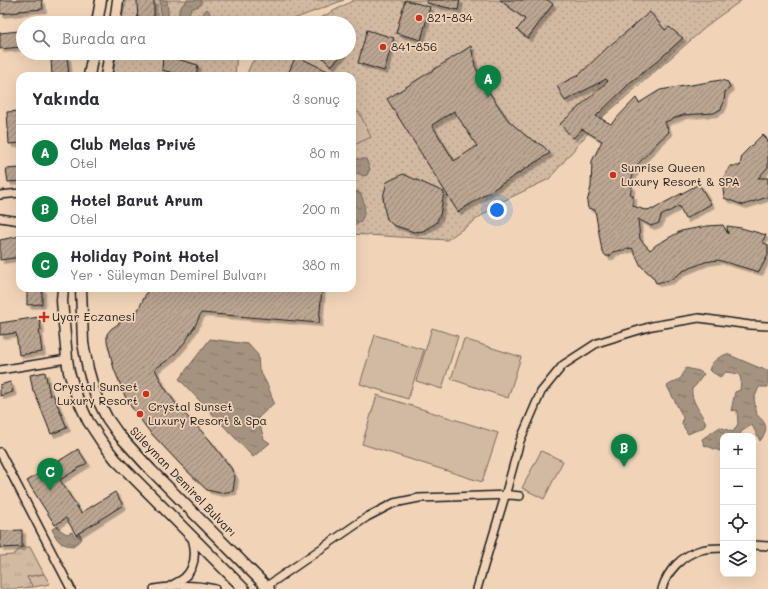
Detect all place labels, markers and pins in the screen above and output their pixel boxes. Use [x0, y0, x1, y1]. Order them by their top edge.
place label: 821-834 [427, 9, 473, 25]
marker: 821-834 [414, 13, 424, 23]
place label: 841-856 [391, 38, 437, 54]
marker: 841-856 [378, 42, 388, 52]
pin: A [475, 65, 501, 98]
place label: Sunrise Queen Luxury Resort & SPA [621, 159, 740, 189]
marker: Sunrise Queen Luxury Resort & SPA [608, 170, 618, 180]
place label: Uyar Eczanesi [52, 308, 135, 324]
marker: Uyar Eczanesi [39, 312, 49, 322]
place label: Crystal Sunset Luxury Resort [53, 378, 138, 408]
marker: Crystal Sunset Luxury Resort [141, 389, 151, 399]
place label: Crystal Sunset Luxury Resort & Spa [148, 398, 267, 428]
marker: Crystal Sunset Luxury Resort & Spa [135, 409, 145, 419]
pin: B [611, 434, 637, 467]
pin: C [37, 458, 63, 491]

